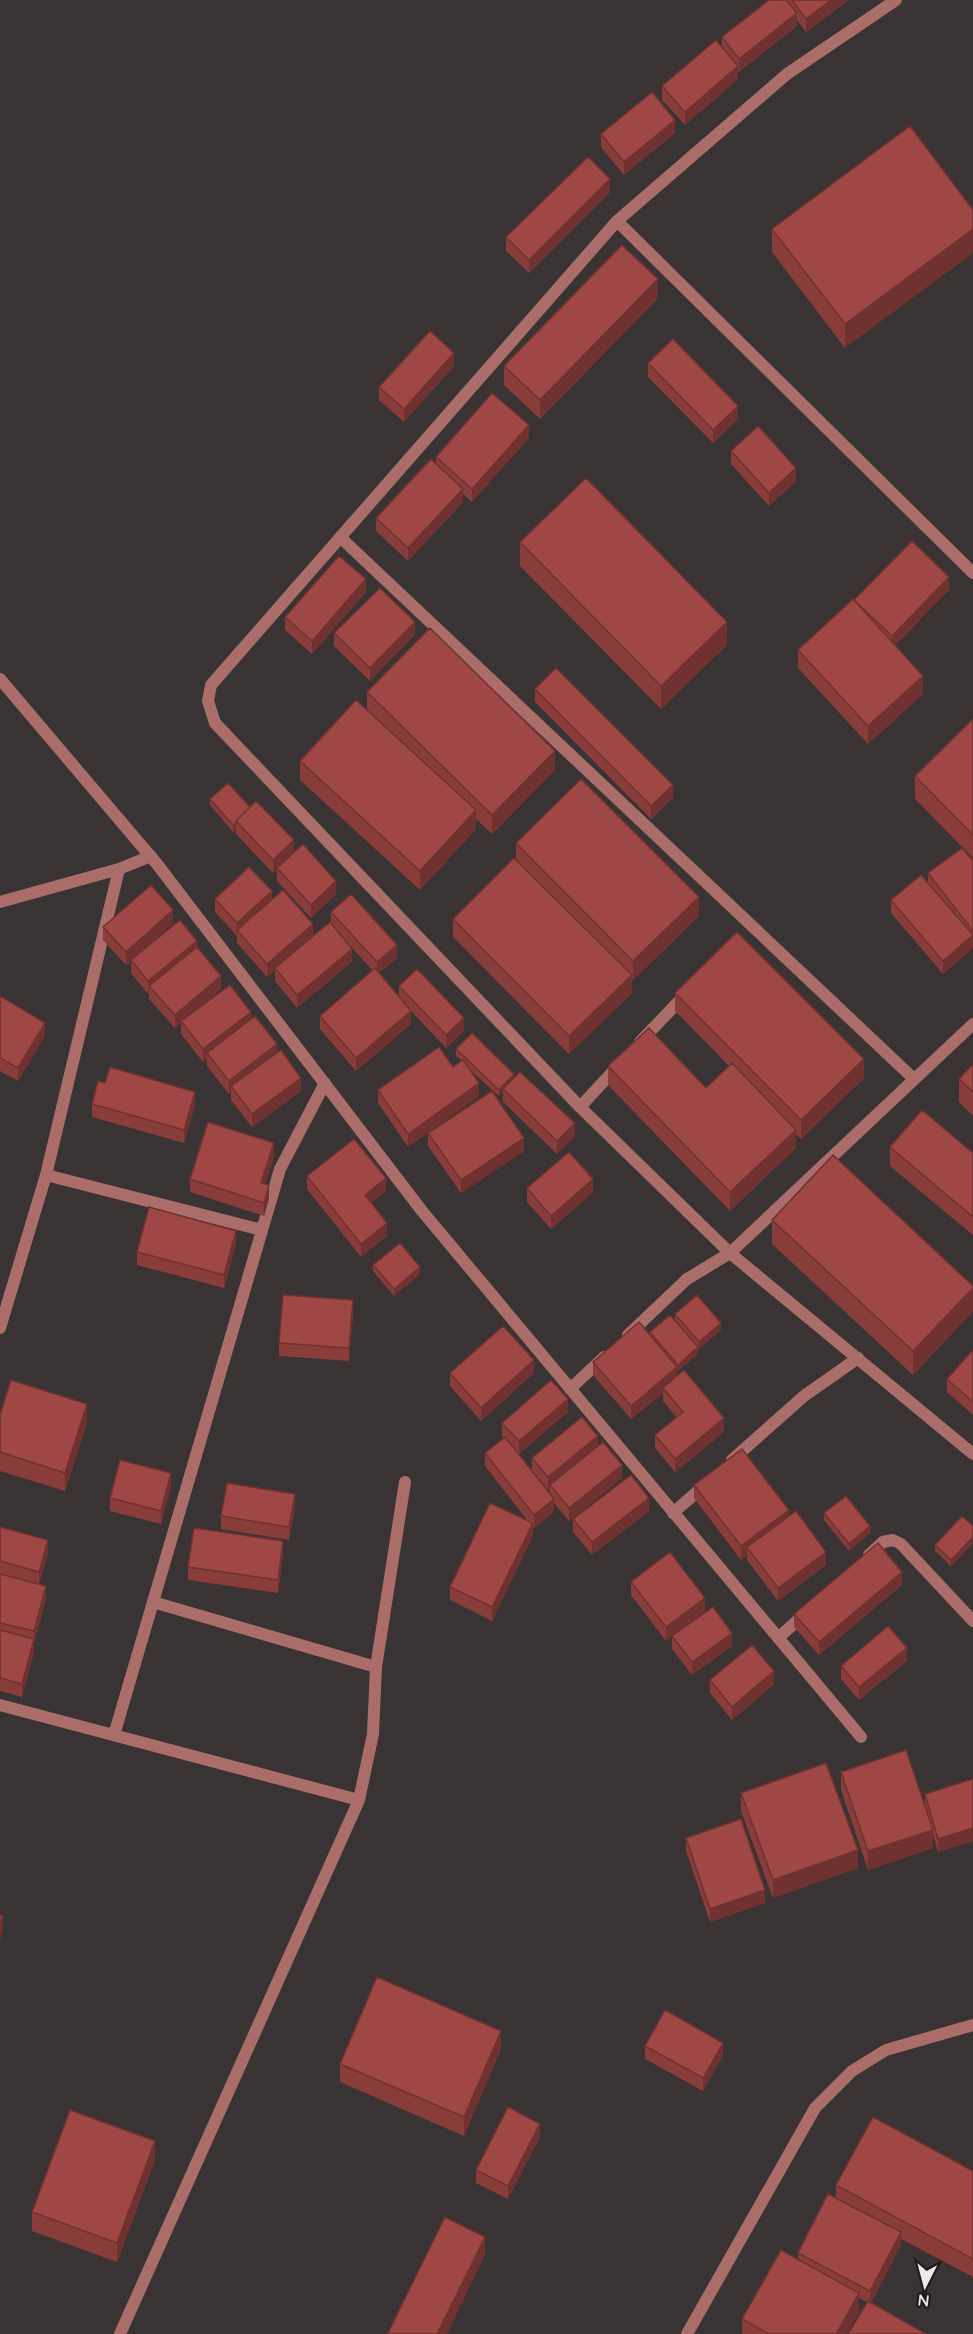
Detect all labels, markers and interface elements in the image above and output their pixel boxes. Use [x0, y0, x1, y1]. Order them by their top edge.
north arrow [895, 2256, 955, 2316]
text: N [917, 2290, 930, 2311]

